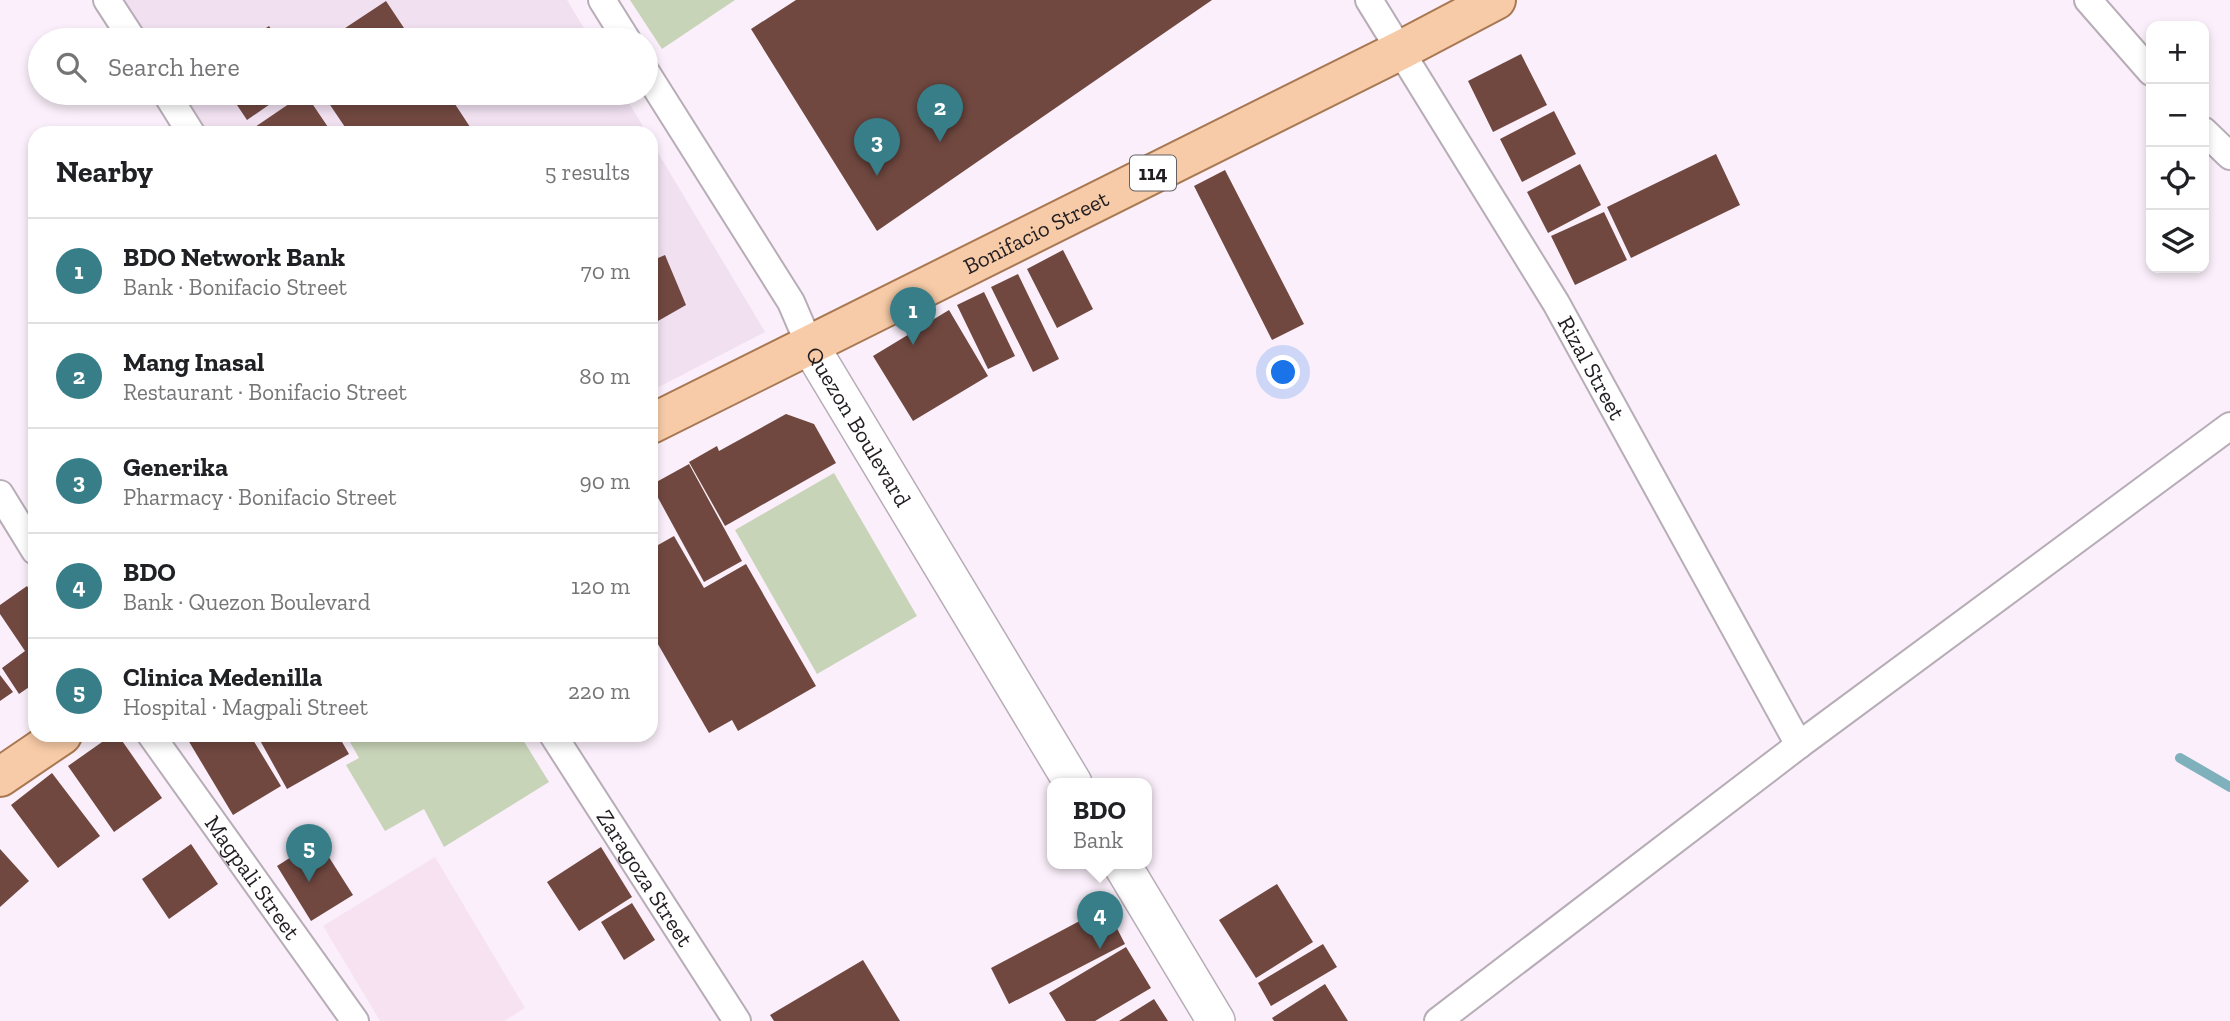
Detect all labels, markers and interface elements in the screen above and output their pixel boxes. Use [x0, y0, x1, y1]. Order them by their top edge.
map controls [2146, 21, 2209, 273]
button: + [2146, 21, 2209, 84]
search box [28, 28, 658, 105]
icon: search [52, 48, 90, 86]
text: Search here [108, 51, 240, 83]
pin: 2 [917, 84, 963, 142]
button: − [2146, 84, 2209, 147]
pin: 3 [854, 118, 900, 176]
button: locate [2146, 147, 2209, 210]
text: Nearby [56, 154, 153, 190]
road number: 114 [1130, 156, 1176, 190]
text: 5 results [545, 158, 630, 186]
street label: Bonifacio Street [959, 184, 1113, 280]
button: layers [2146, 210, 2209, 273]
text: BDO Network Bank [123, 241, 345, 273]
text: 1 [74, 257, 84, 285]
text: 70 m [581, 257, 630, 285]
text: Bank · Bonifacio Street [123, 273, 347, 301]
pin: 1 [890, 287, 936, 345]
street label: Rizal Street [1552, 311, 1632, 425]
street label: Quezon Boulevard [800, 341, 918, 512]
text: Mang Inasal [123, 346, 264, 378]
your location [1266, 355, 1300, 389]
text: 2 [73, 362, 85, 390]
text: 80 m [579, 362, 630, 390]
text: Restaurant · Bonifacio Street [123, 378, 407, 406]
text: Generika [123, 451, 228, 483]
text: 3 [73, 467, 85, 495]
text: 90 m [579, 467, 630, 495]
text: Pharmacy · Bonifacio Street [123, 483, 397, 511]
text: BDO [123, 556, 176, 588]
text: 4 [72, 572, 86, 600]
text: 120 m [571, 572, 630, 600]
text: Bank · Quezon Boulevard [123, 588, 370, 616]
text: Clinica Medenilla [123, 661, 322, 693]
text: 5 [73, 677, 85, 705]
text: 220 m [568, 677, 630, 705]
text: Hospital · Magpali Street [123, 693, 368, 721]
popup [1047, 778, 1152, 869]
text: BDO [1073, 794, 1126, 826]
street label: Zaragoza Street [591, 804, 700, 952]
street label: Magpali Street [199, 810, 307, 945]
pin: 5 [286, 824, 332, 882]
text: Bank [1073, 826, 1123, 854]
pin: 4 [1077, 891, 1123, 949]

